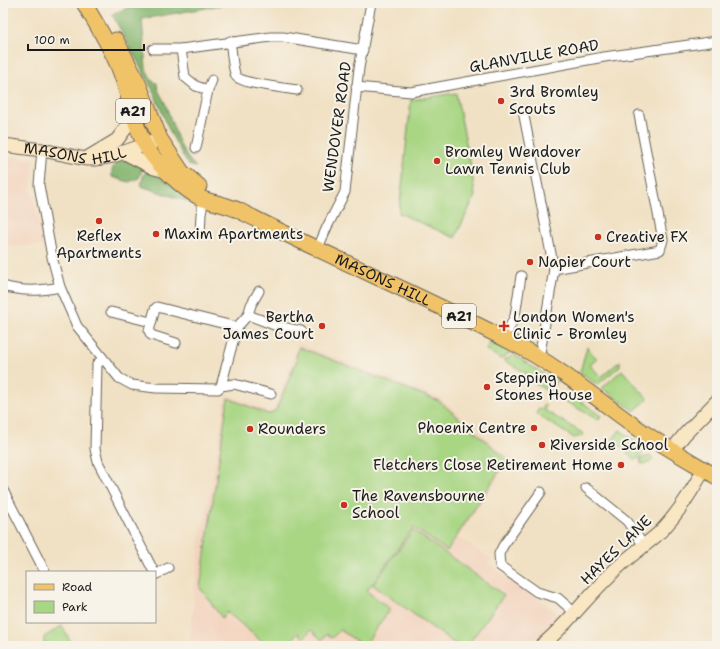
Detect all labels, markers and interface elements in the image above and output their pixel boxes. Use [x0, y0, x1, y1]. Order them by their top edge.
scale bar [28, 26, 144, 52]
text: 100 m [34, 32, 70, 48]
street label: GLANVILLE ROAD [468, 35, 601, 77]
street label: WENDOVER ROAD [318, 60, 356, 194]
place label: 3rd Bromley Scouts [509, 82, 599, 119]
marker: 3rd Bromley Scouts [496, 96, 506, 106]
road number: A21 [116, 99, 150, 123]
street label: MASONS HILL [23, 138, 129, 169]
place label: Bromley Wendover Lawn Tennis Club [445, 142, 581, 179]
marker: Bromley Wendover Lawn Tennis Club [432, 156, 442, 166]
marker: Reflex Apartments [94, 216, 104, 226]
place label: Maxim Apartments [164, 224, 303, 244]
place label: Reflex Apartments [56, 226, 142, 263]
place label: Creative FX [606, 227, 688, 247]
marker: Maxim Apartments [151, 229, 161, 239]
marker: Creative FX [593, 232, 603, 242]
street label: MASONS HILL [332, 249, 434, 311]
place label: Napier Court [538, 252, 631, 272]
marker: Napier Court [525, 257, 535, 267]
road number: A21 [442, 304, 476, 328]
place label: Bertha James Court [222, 307, 315, 344]
place label: London Women's Clinic - Bromley [513, 307, 635, 344]
marker: London Women's Clinic - Bromley [498, 320, 510, 332]
marker: Bertha James Court [317, 321, 327, 331]
place label: Stepping Stones House [495, 368, 592, 405]
marker: Stepping Stones House [482, 382, 492, 392]
place label: Phoenix Centre [417, 418, 526, 438]
place label: Rounders [258, 419, 326, 439]
marker: Phoenix Centre [529, 423, 539, 433]
marker: Rounders [245, 424, 255, 434]
place label: Riverside School [550, 435, 669, 455]
marker: Riverside School [537, 440, 547, 450]
place label: Fletchers Close Retirement Home [373, 455, 613, 475]
marker: Fletchers Close Retirement Home [616, 460, 626, 470]
place label: The Ravensbourne School [352, 486, 485, 523]
marker: The Ravensbourne School [339, 500, 349, 510]
street label: HAYES LANE [576, 511, 656, 589]
legend [26, 571, 156, 623]
text: Road [62, 579, 93, 595]
text: Park [62, 599, 88, 615]

